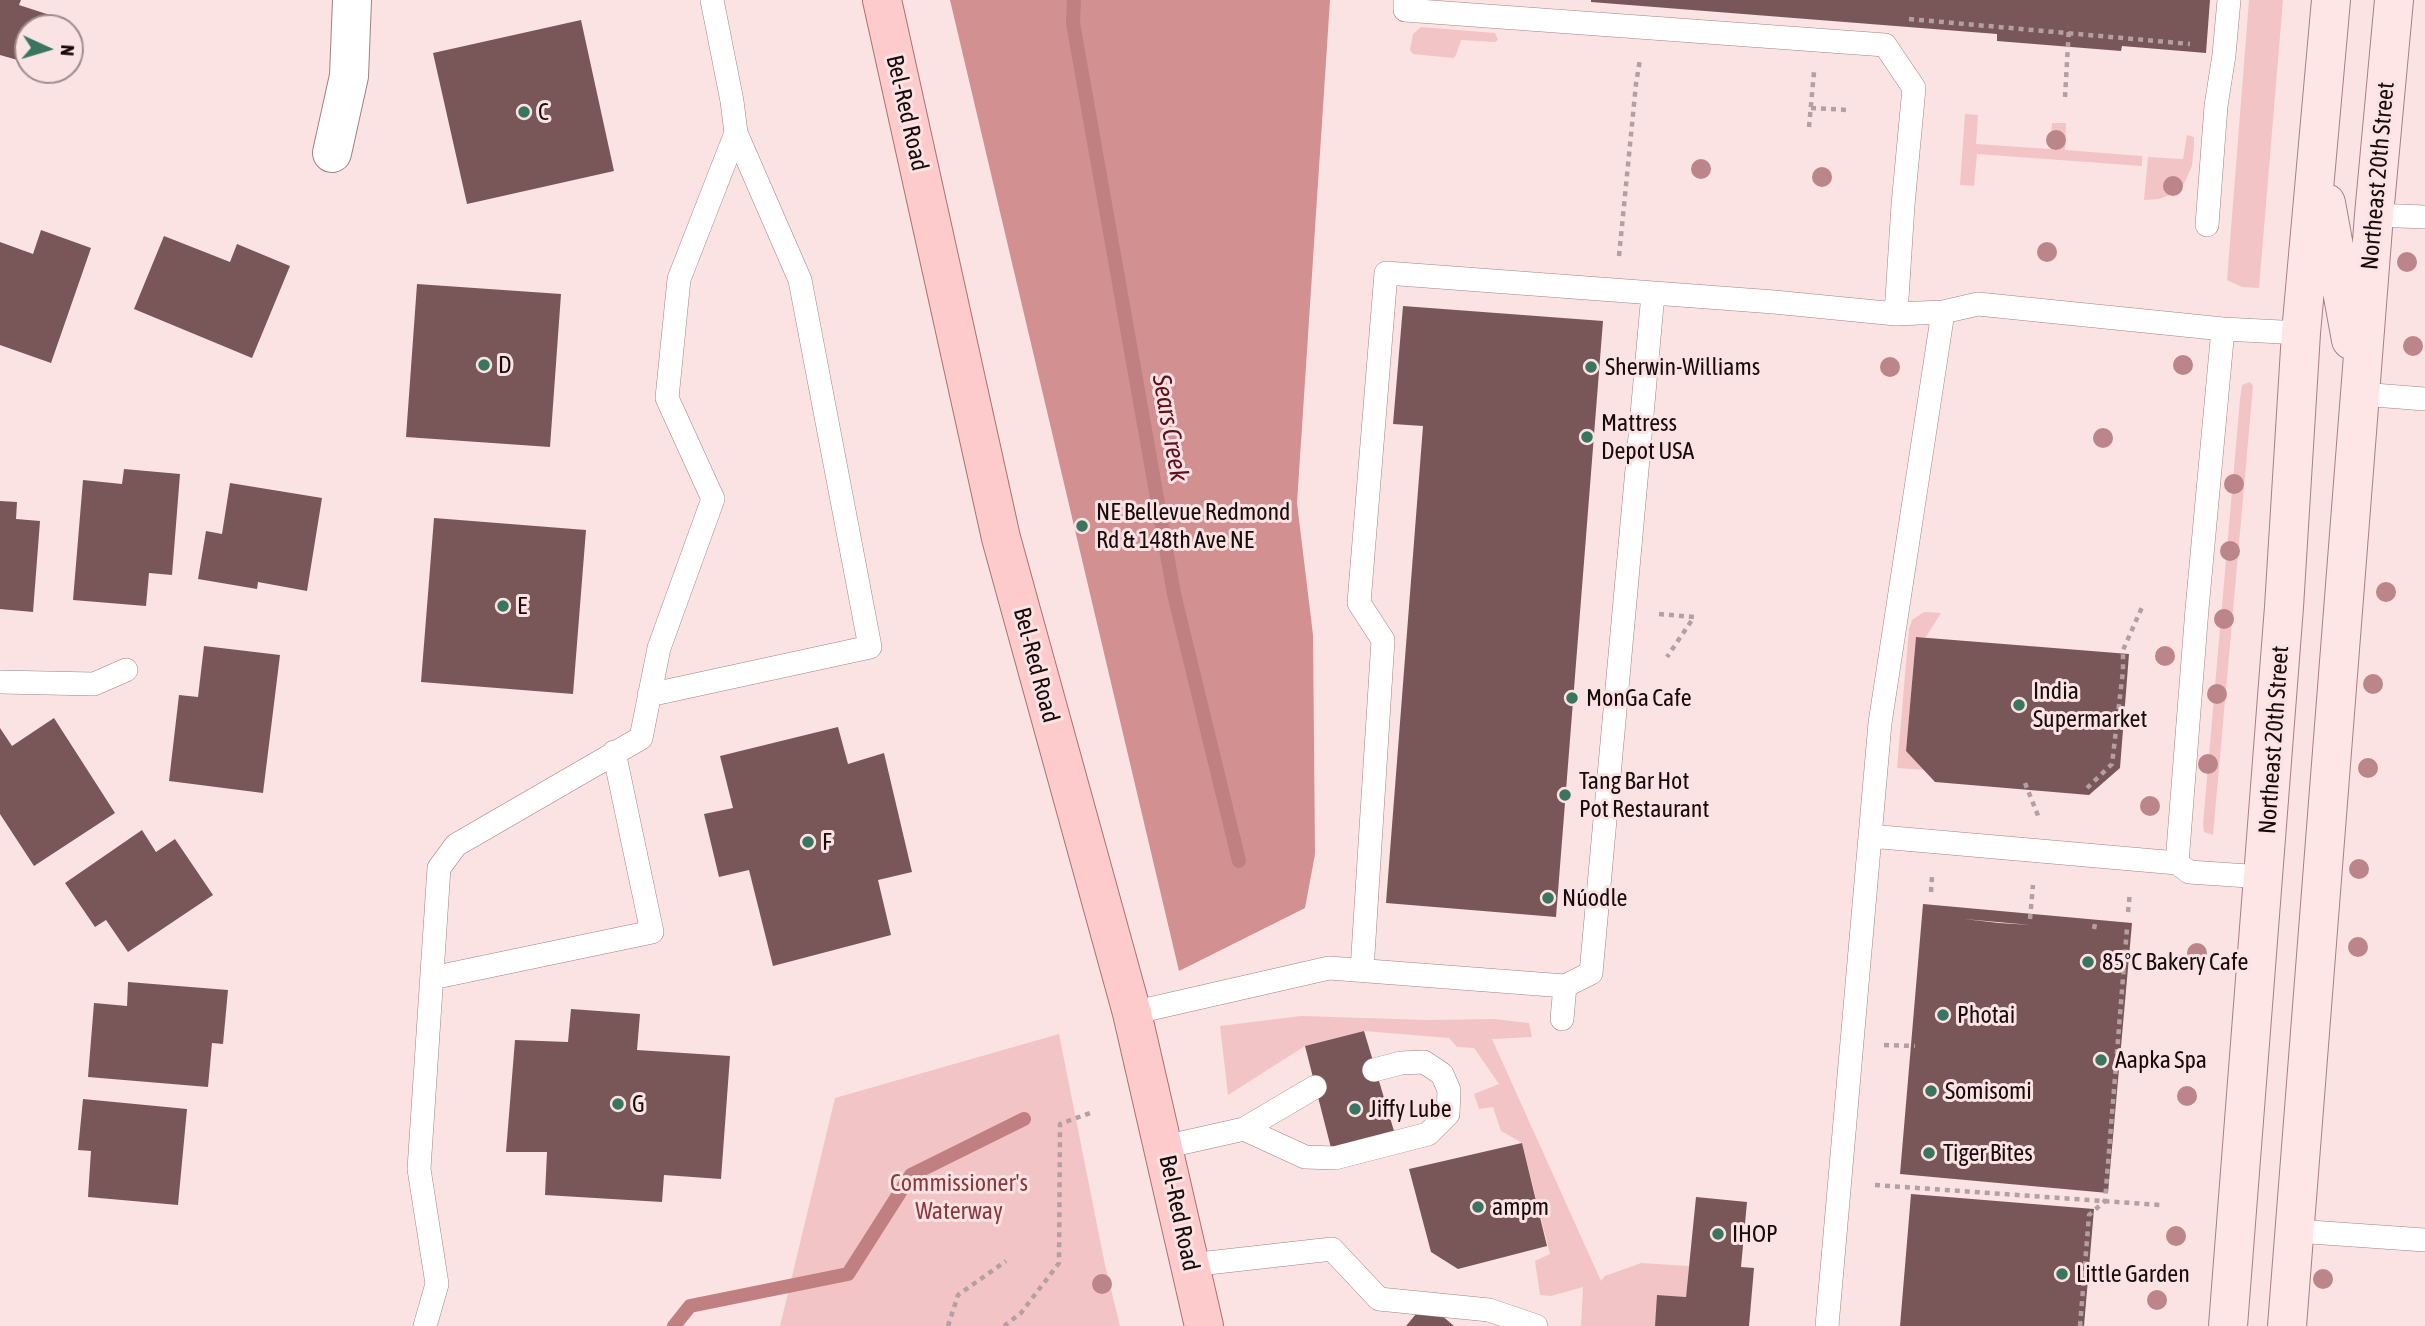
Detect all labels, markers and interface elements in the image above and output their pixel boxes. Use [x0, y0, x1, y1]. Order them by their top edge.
north arrow [14, 14, 84, 84]
text: N [57, 44, 79, 57]
street label: Bel-Red Road [880, 52, 934, 174]
street label: Northeast 20th Street [2355, 81, 2401, 271]
place label: C [538, 98, 549, 126]
marker: C [516, 104, 532, 120]
place label: D [498, 351, 511, 379]
place label: Sherwin-Williams [1605, 353, 1760, 381]
marker: D [476, 357, 492, 373]
marker: Sherwin-Williams [1583, 359, 1599, 375]
water label: Sears Creek [1145, 372, 1195, 484]
place label: Mattress Depot USA [1601, 409, 1694, 465]
marker: Mattress Depot USA [1579, 429, 1595, 445]
place label: NE Bellevue Redmond Rd & 148th Ave NE [1096, 498, 1290, 554]
marker: NE Bellevue Redmond Rd & 148th Ave NE [1074, 518, 1090, 534]
place label: E [517, 592, 527, 620]
marker: E [495, 598, 511, 614]
street label: Bel-Red Road [1007, 604, 1065, 726]
street label: Northeast 20th Street [2253, 645, 2295, 835]
place label: India Supermarket [2033, 677, 2147, 733]
place label: MonGa Cafe [1586, 684, 1692, 712]
marker: MonGa Cafe [1564, 690, 1580, 706]
marker: India Supermarket [2011, 697, 2027, 713]
place label: Tang Bar Hot Pot Restaurant [1579, 767, 1709, 823]
marker: Tang Bar Hot Pot Restaurant [1557, 787, 1573, 803]
place label: F [822, 828, 832, 856]
marker: F [800, 834, 816, 850]
place label: Núodle [1562, 884, 1627, 912]
marker: Núodle [1540, 890, 1556, 906]
place label: 85°C Bakery Cafe [2102, 948, 2249, 976]
marker: 85°C Bakery Cafe [2080, 954, 2096, 970]
place label: Photai [1957, 1001, 2015, 1029]
marker: Photai [1935, 1007, 1951, 1023]
place label: Aapka Spa [2115, 1046, 2207, 1074]
marker: Aapka Spa [2093, 1052, 2109, 1068]
place label: Somisomi [1945, 1077, 2032, 1105]
marker: Somisomi [1923, 1083, 1939, 1099]
place label: G [632, 1090, 645, 1118]
place label: Jiffy Lube [1369, 1095, 1452, 1123]
marker: G [610, 1096, 626, 1112]
marker: Jiffy Lube [1347, 1101, 1363, 1117]
place label: Tiger Bites [1943, 1139, 2033, 1167]
marker: Tiger Bites [1921, 1145, 1937, 1161]
street label: Bel-Red Road [1153, 1152, 1205, 1274]
park label: Commissioner's Waterway [890, 1169, 1028, 1225]
place label: ampm [1492, 1193, 1549, 1221]
marker: ampm [1470, 1199, 1486, 1215]
place label: IHOP [1732, 1220, 1778, 1248]
marker: IHOP [1710, 1226, 1726, 1242]
place label: Little Garden [2076, 1260, 2190, 1288]
marker: Little Garden [2054, 1266, 2070, 1282]

